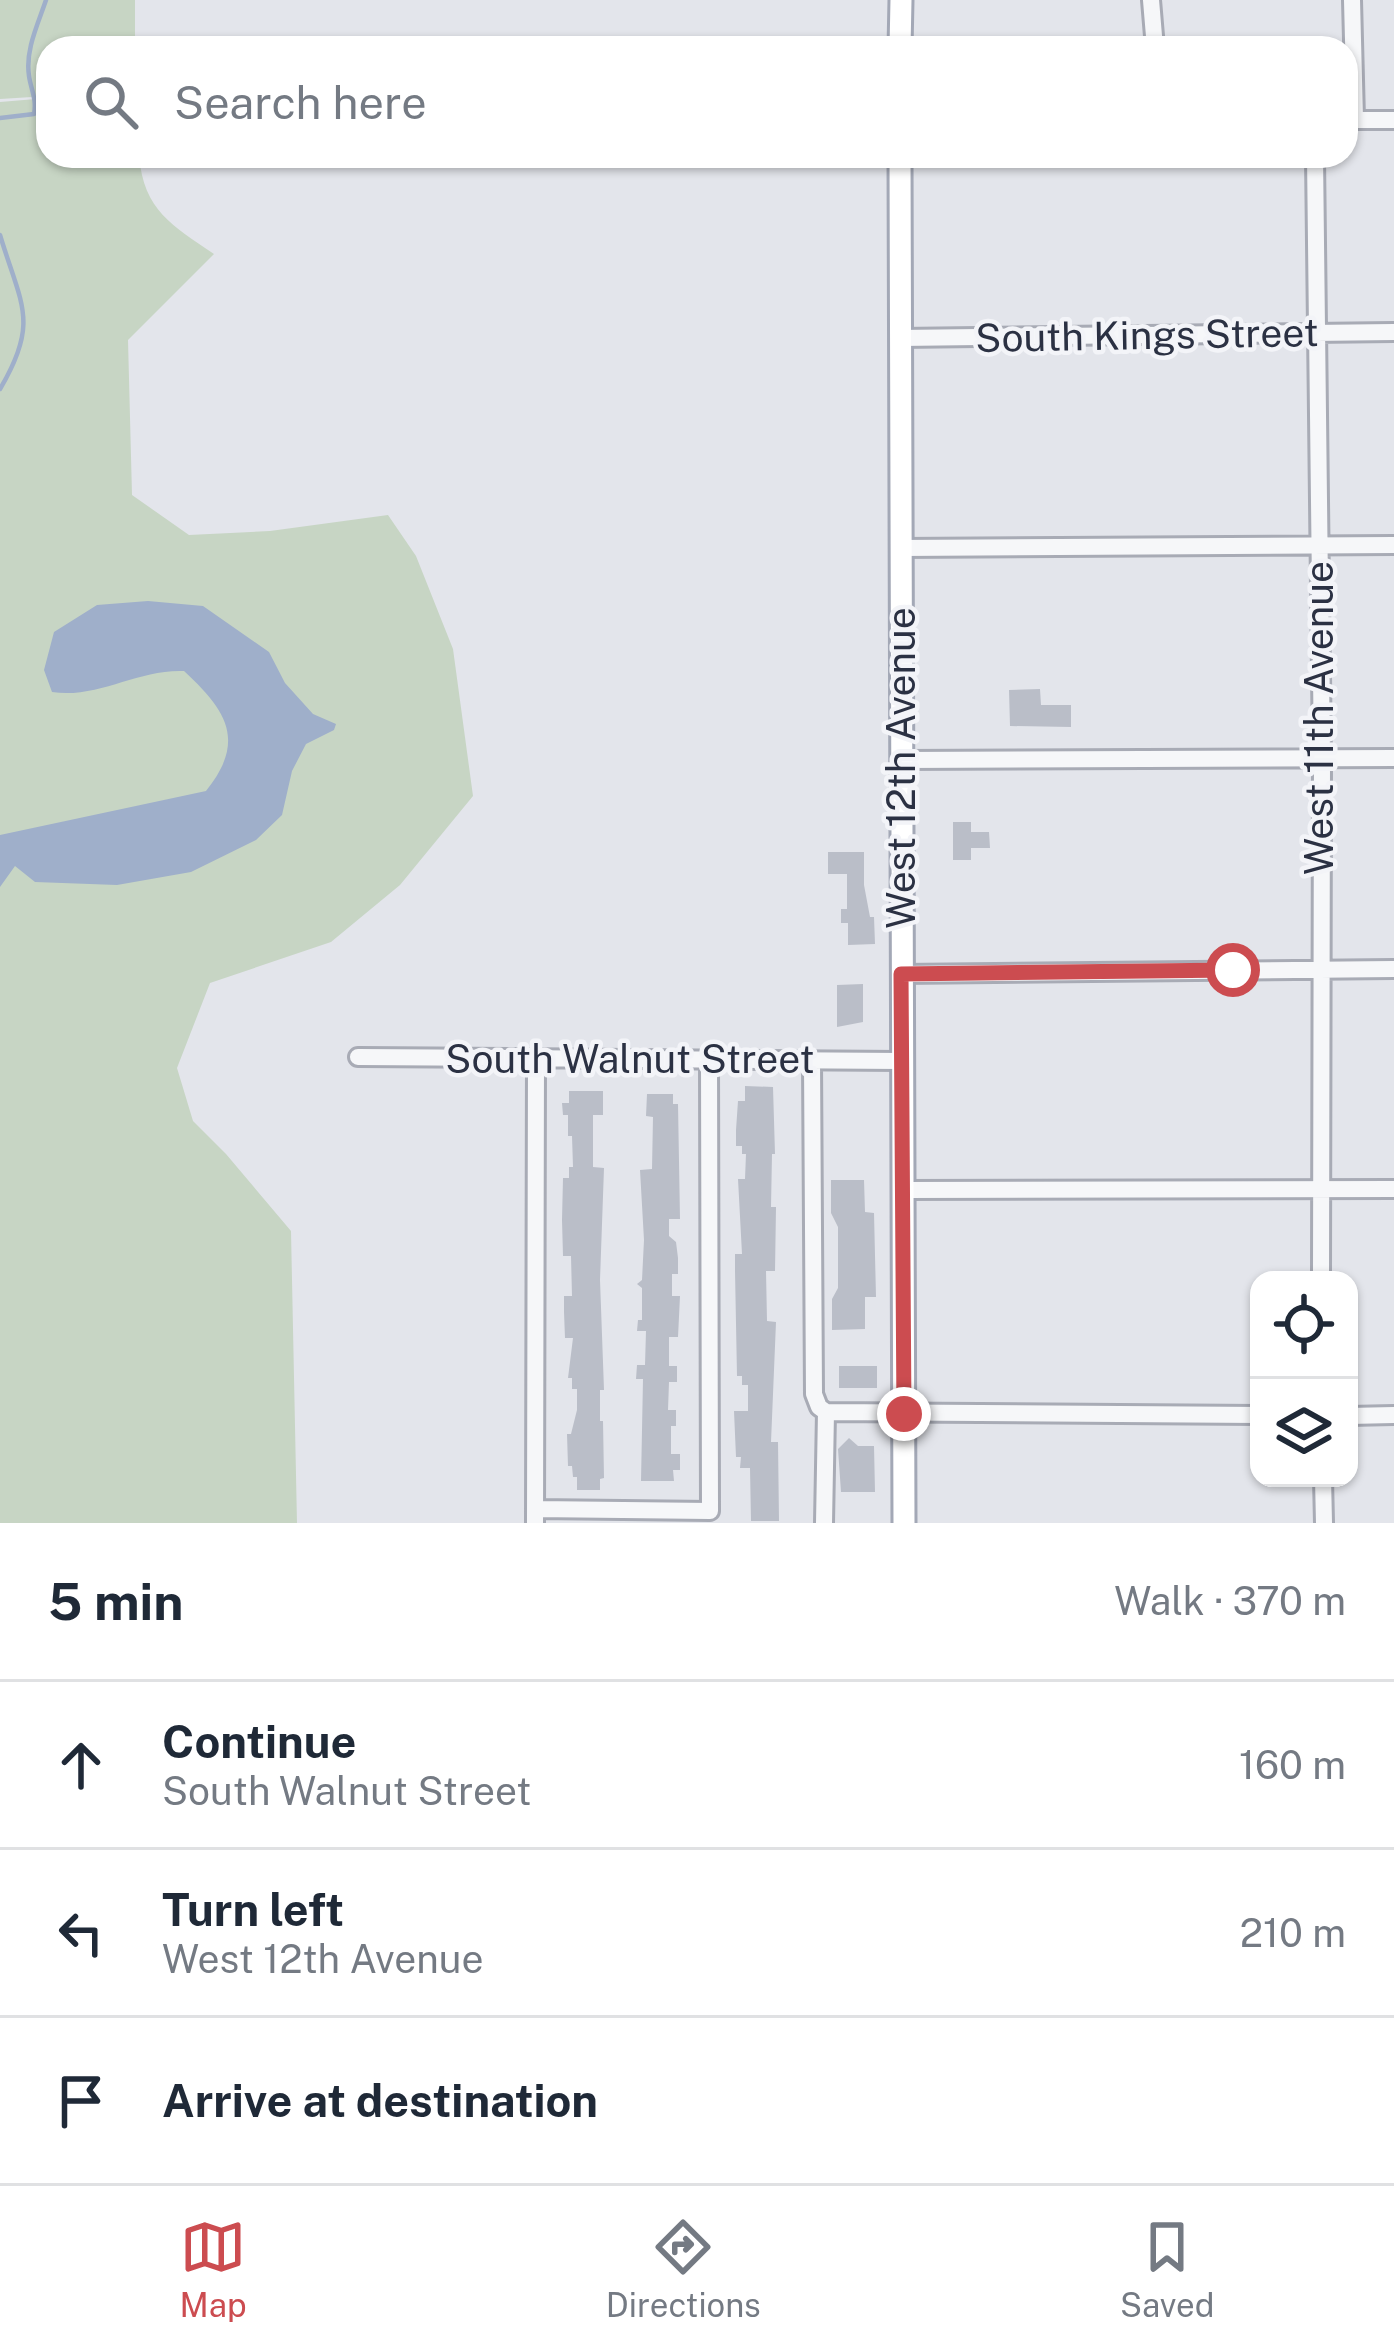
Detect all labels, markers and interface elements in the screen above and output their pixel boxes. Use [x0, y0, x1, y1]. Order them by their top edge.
search box [36, 36, 1358, 168]
icon: search [78, 69, 144, 135]
text: Search here [174, 76, 427, 129]
street label: South Kings Street [975, 309, 1319, 361]
street label: West 11th Avenue [1296, 561, 1342, 875]
street label: West 12th Avenue [878, 607, 924, 929]
route start [1206, 943, 1260, 997]
street label: South Walnut Street [445, 1036, 815, 1082]
map controls [1250, 1271, 1358, 1487]
button: locate [1250, 1271, 1358, 1379]
button: layers [1250, 1379, 1358, 1487]
route end [877, 1387, 931, 1441]
text: 5 min [48, 1572, 184, 1631]
text: Walk · 370 m [1114, 1578, 1346, 1624]
text: Continue [162, 1715, 356, 1768]
icon: ahead [48, 1732, 114, 1798]
text: 160 m [1239, 1742, 1346, 1788]
text: South Walnut Street [162, 1768, 531, 1814]
text: Turn left [162, 1883, 344, 1936]
icon: left [48, 1900, 114, 1966]
text: 210 m [1240, 1910, 1346, 1956]
text: West 12th Avenue [162, 1936, 484, 1982]
icon: arrive [48, 2068, 114, 2134]
text: Arrive at destination [162, 2074, 598, 2127]
tab: Map [180, 2214, 247, 2324]
tab: Directions [606, 2214, 761, 2324]
tab: Saved [1120, 2214, 1214, 2324]

